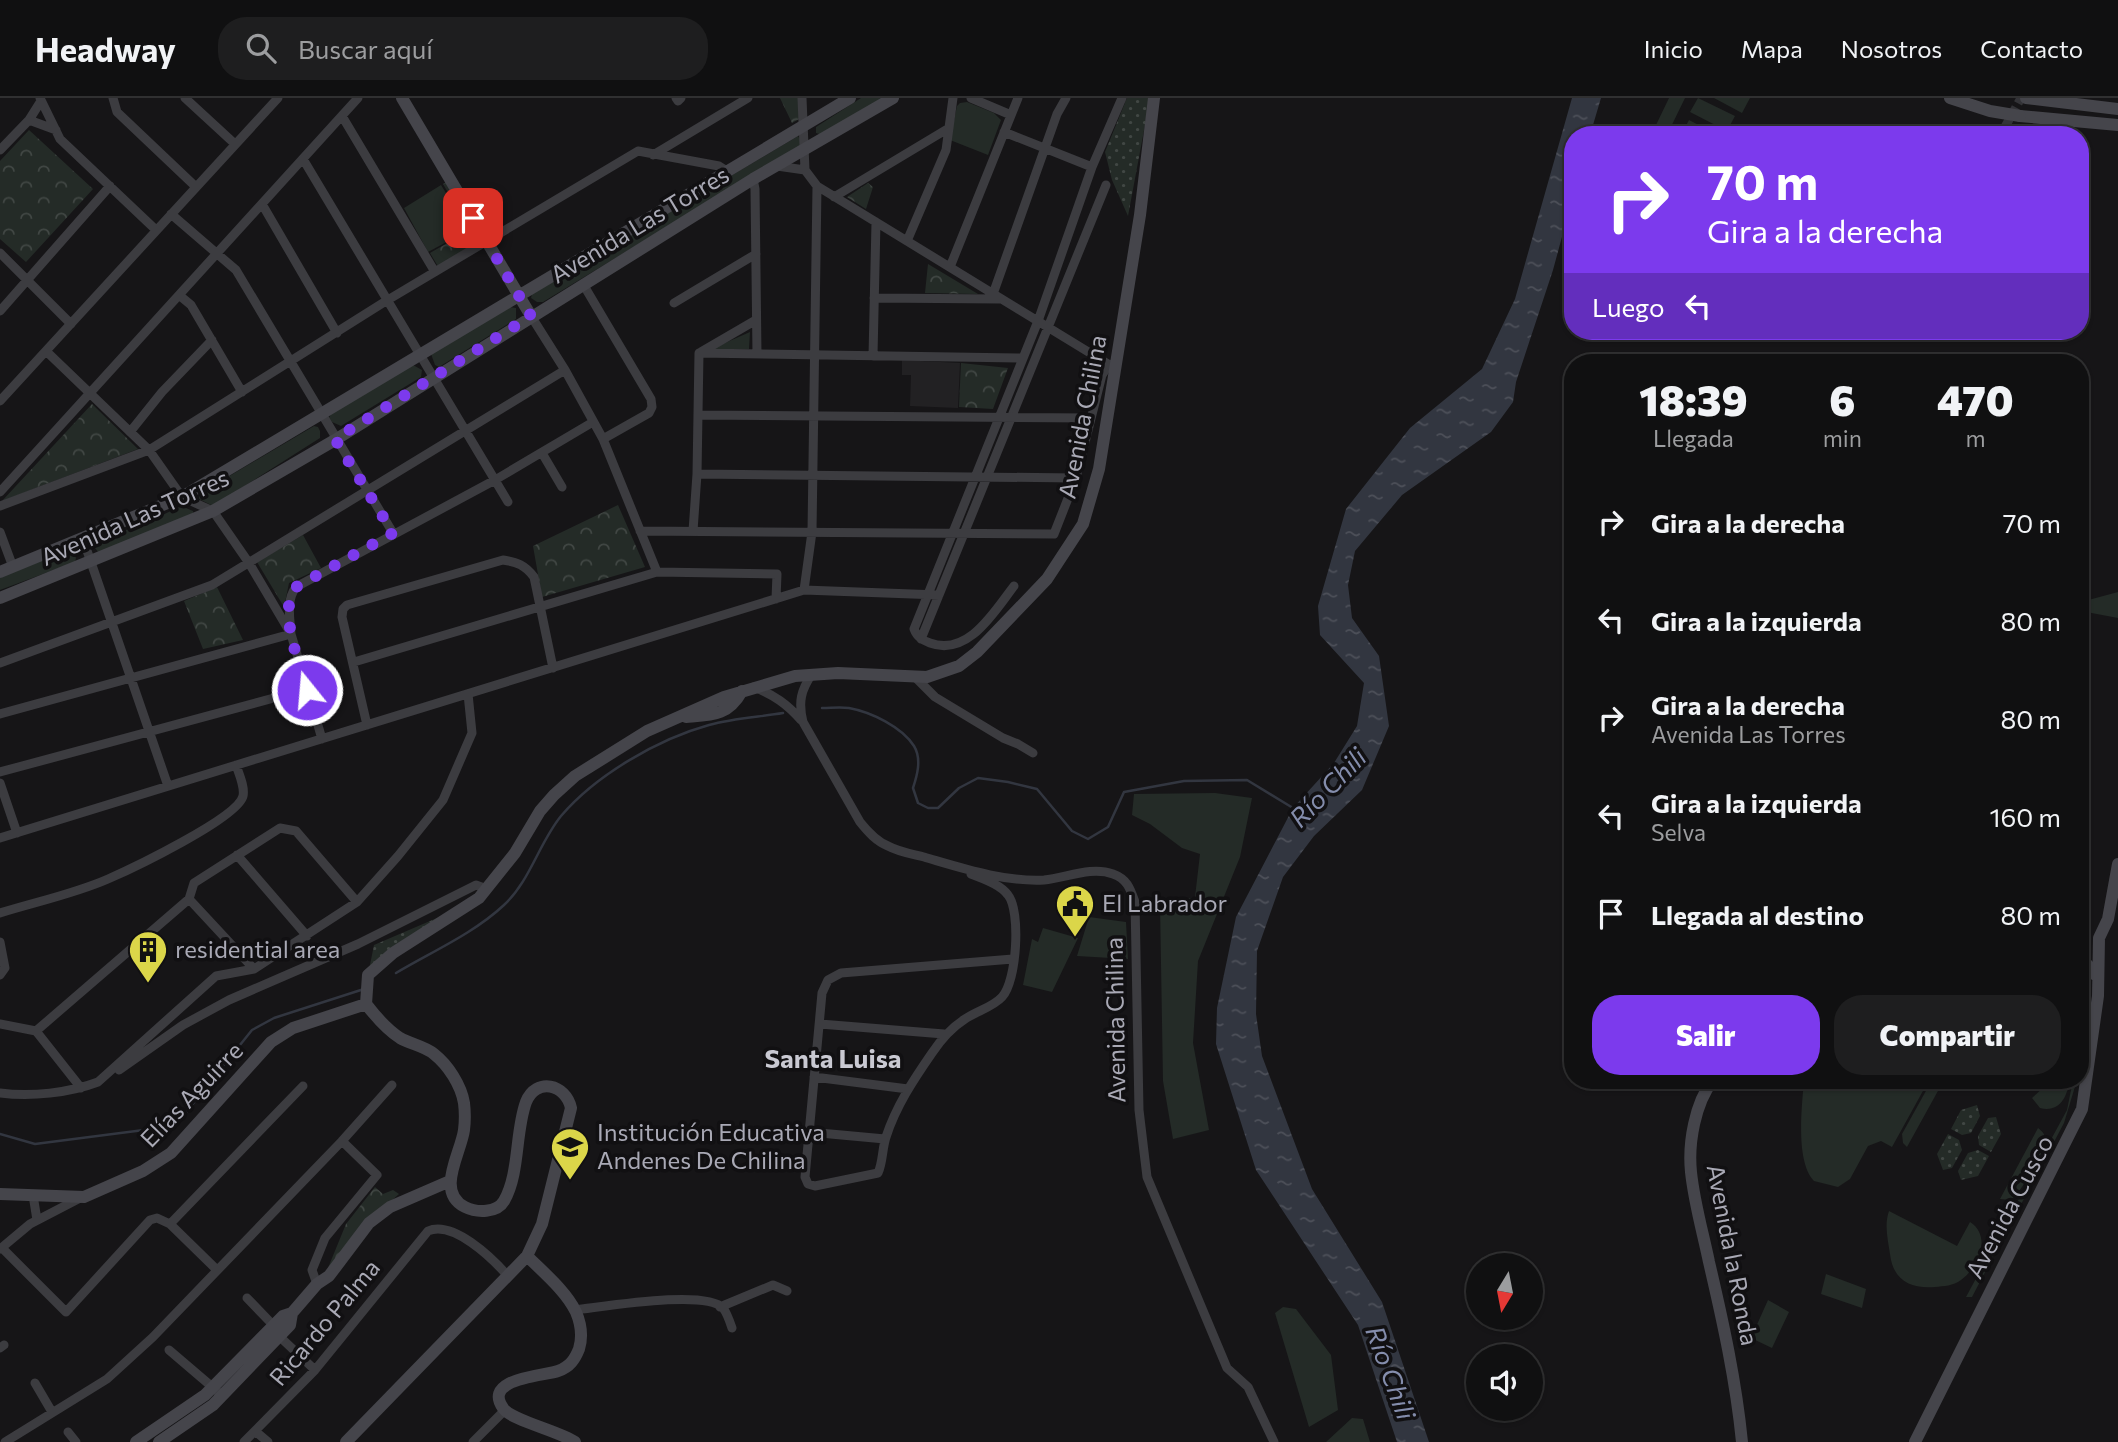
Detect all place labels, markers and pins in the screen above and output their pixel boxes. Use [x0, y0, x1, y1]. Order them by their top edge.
pin [443, 188, 503, 248]
public building icon: El Labrador [1054, 883, 1096, 938]
place label: El Labrador [1102, 888, 1228, 917]
building icon: residential area [127, 929, 169, 984]
place label: residential area [175, 934, 340, 963]
place label: Institución Educativa Andenes De Chilina [597, 1117, 825, 1174]
school or university icon: Institución Educativa Andenes De Chilina [549, 1126, 591, 1181]

